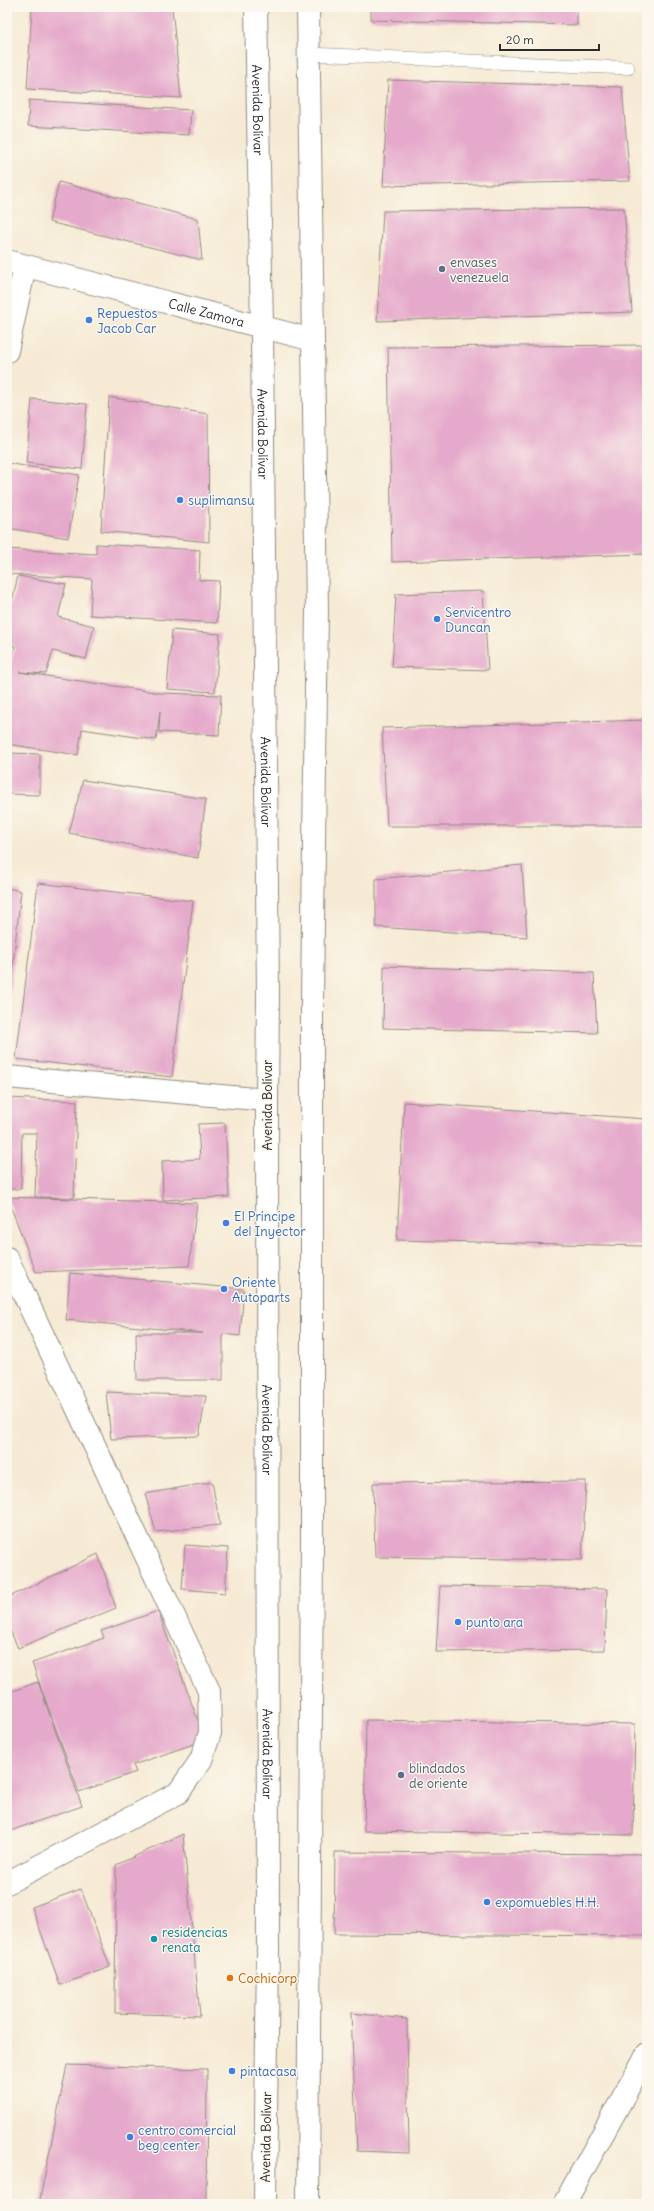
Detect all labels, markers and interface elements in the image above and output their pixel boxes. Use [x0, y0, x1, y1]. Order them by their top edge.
scale bar [500, 26, 599, 52]
text: 20 m [506, 32, 534, 47]
street label: Avenida Bolívar [249, 64, 267, 156]
place label: envases venezuela [450, 254, 509, 286]
marker: envases venezuela [437, 264, 447, 274]
street label: Calle Zamora [167, 295, 246, 330]
place label: Repuestos Jacob Car [97, 305, 158, 337]
marker: Repuestos Jacob Car [84, 315, 94, 325]
street label: Avenida Bolívar [254, 388, 272, 480]
place label: suplimansu [188, 492, 255, 509]
marker: suplimansu [175, 495, 185, 505]
place label: Servicentro Duncan [445, 604, 511, 636]
marker: Servicentro Duncan [432, 614, 442, 624]
street label: Avenida Bolívar [257, 736, 275, 828]
street label: Avenida Bolívar [259, 1059, 276, 1150]
place label: El Príncipe del Inyector [234, 1208, 306, 1240]
marker: El Príncipe del Inyector [221, 1218, 231, 1228]
place label: Oriente Autoparts [232, 1274, 290, 1306]
marker: Oriente Autoparts [219, 1284, 229, 1294]
street label: Avenida Bolívar [259, 1384, 276, 1476]
place label: punto ara [466, 1614, 523, 1631]
marker: punto ara [453, 1617, 463, 1627]
street label: Avenida Bolívar [259, 1708, 276, 1800]
place label: blindados de oriente [409, 1760, 468, 1792]
marker: blindados de oriente [396, 1770, 406, 1780]
place label: expomuebles H.H. [495, 1894, 599, 1911]
marker: expomuebles H.H. [482, 1897, 492, 1907]
place label: residencias renata [162, 1924, 228, 1956]
marker: residencias renata [149, 1934, 159, 1944]
place label: Cochicorp [238, 1970, 297, 1987]
marker: Cochicorp [225, 1973, 235, 1983]
place label: pintacasa [240, 2063, 297, 2080]
marker: pintacasa [227, 2066, 237, 2076]
street label: Avenida Bolívar [257, 2091, 275, 2183]
place label: centro comercial beg center [138, 2122, 236, 2154]
marker: centro comercial beg center [125, 2132, 135, 2142]

